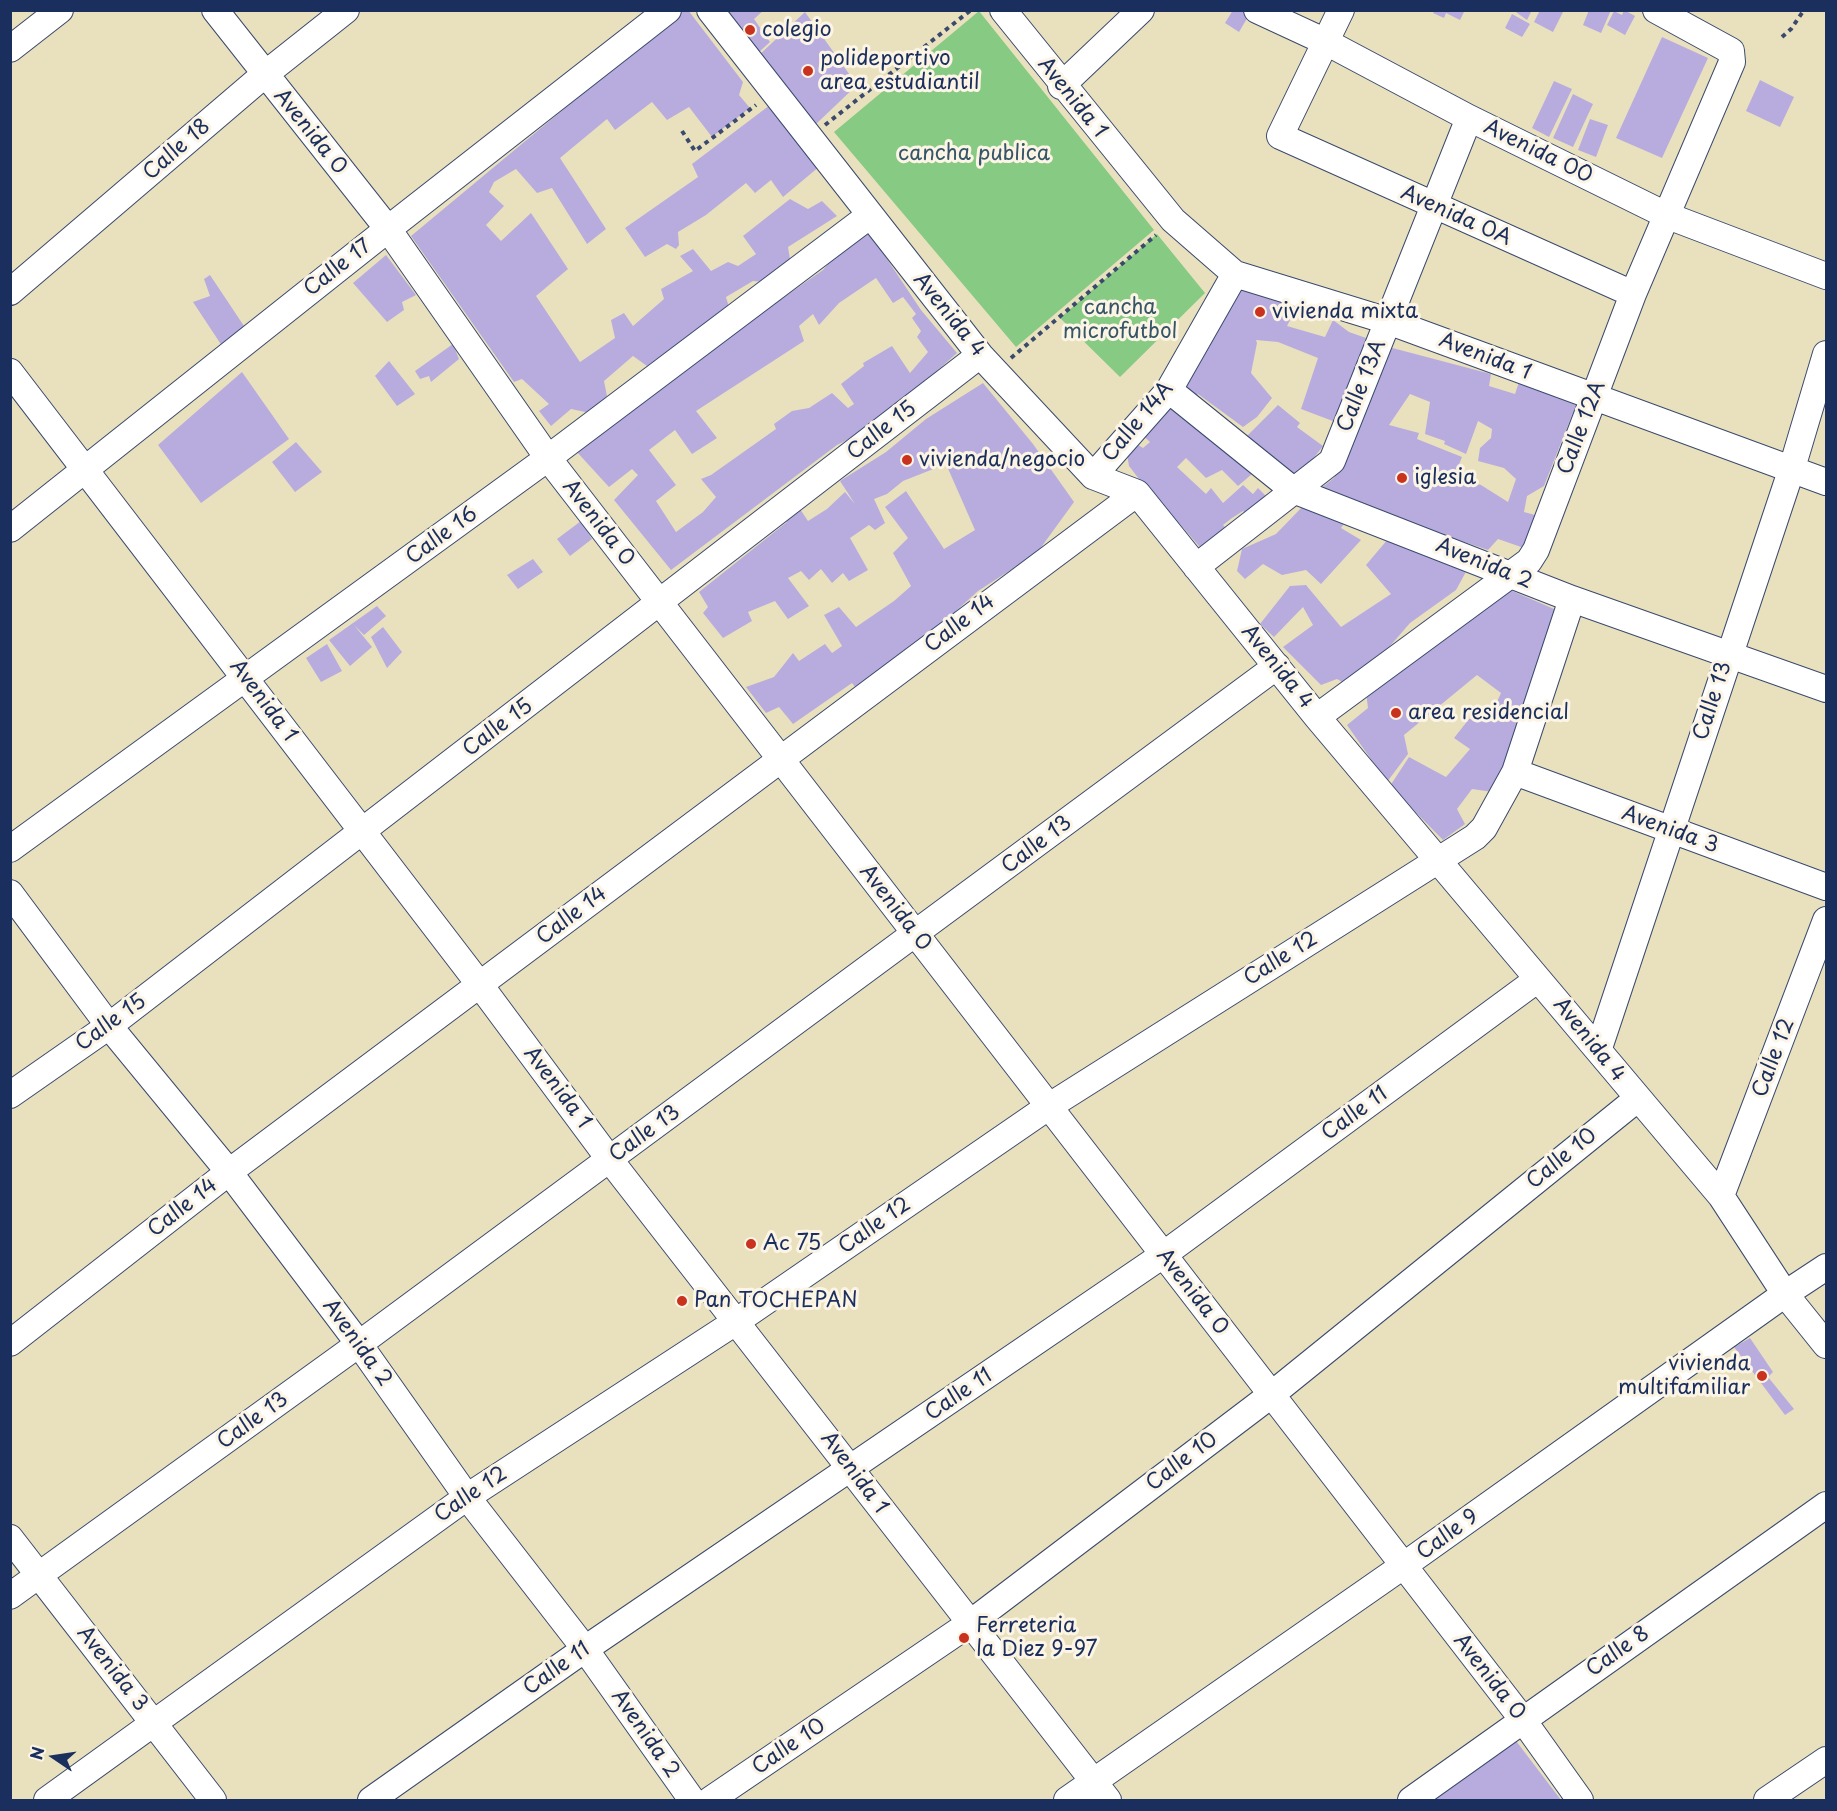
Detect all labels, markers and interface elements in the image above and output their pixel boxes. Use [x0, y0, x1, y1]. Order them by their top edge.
place label: colegio [762, 17, 832, 43]
marker: colegio [743, 23, 757, 37]
place label: polideportivo area estudiantil [820, 46, 980, 96]
street label: Avenida 1 [1032, 53, 1112, 143]
marker: polideportivo area estudiantil [801, 64, 815, 78]
street label: Avenida 0 [268, 84, 352, 180]
street label: Calle 18 [138, 114, 216, 186]
street label: Avenida 00 [1479, 115, 1597, 189]
park label: cancha publica [898, 141, 1050, 167]
street label: Avenida 0A [1397, 180, 1515, 252]
street label: Calle 17 [299, 234, 377, 302]
street label: Avenida 4 [907, 268, 991, 362]
park label: cancha microfutbol [1063, 295, 1177, 345]
place label: vivienda mixta [1272, 299, 1418, 325]
marker: vivienda mixta [1253, 305, 1267, 319]
street label: Avenida 1 [1435, 328, 1535, 386]
street label: Calle 13A [1332, 336, 1392, 436]
street label: Calle 14A [1097, 377, 1179, 467]
street label: Calle 12A [1553, 378, 1611, 478]
street label: Calle 15 [842, 396, 922, 466]
place label: vivienda/negocio [919, 447, 1085, 473]
marker: vivienda/negocio [900, 453, 914, 467]
place label: iglesia [1414, 465, 1476, 491]
marker: iglesia [1395, 471, 1409, 485]
street label: Avenida 0 [557, 475, 639, 571]
street label: Calle 16 [401, 502, 483, 570]
street label: Avenida 2 [1432, 533, 1536, 595]
street label: Calle 14 [920, 589, 1000, 659]
street label: Avenida 4 [1235, 620, 1319, 714]
street label: Avenida 1 [224, 655, 302, 747]
street label: Calle 13 [1688, 658, 1738, 744]
street label: Calle 15 [458, 694, 538, 762]
place label: area residencial [1408, 700, 1569, 726]
marker: area residencial [1389, 706, 1403, 720]
street label: Avenida 3 [1618, 801, 1722, 859]
street label: Calle 13 [997, 810, 1077, 880]
street label: Avenida 0 [854, 860, 936, 956]
street label: Calle 14 [532, 881, 612, 951]
street label: Calle 12 [1239, 927, 1323, 991]
street label: Calle 15 [71, 989, 151, 1057]
street label: Avenida 4 [1547, 993, 1631, 1087]
street label: Calle 12 [1747, 1015, 1801, 1101]
street label: Avenida 1 [518, 1042, 596, 1134]
street label: Calle 11 [1317, 1082, 1393, 1146]
street label: Calle 13 [605, 1100, 685, 1168]
street label: Calle 10 [1522, 1123, 1602, 1195]
street label: Calle 14 [143, 1173, 223, 1243]
street label: Calle 12 [834, 1192, 916, 1260]
place label: Ac 75 [763, 1231, 821, 1257]
marker: Ac 75 [744, 1237, 758, 1251]
street label: Avenida 0 [1151, 1244, 1233, 1340]
place label: Pan TOCHEPAN [694, 1288, 858, 1314]
street label: Avenida 2 [317, 1294, 397, 1392]
marker: Pan TOCHEPAN [675, 1294, 689, 1308]
place label: vivienda multifamiliar [1618, 1351, 1750, 1401]
street label: Calle 11 [921, 1363, 997, 1427]
marker: vivienda multifamiliar [1755, 1369, 1769, 1383]
street label: Calle 13 [213, 1387, 293, 1455]
street label: Avenida 1 [815, 1427, 893, 1519]
street label: Calle 10 [1141, 1427, 1223, 1497]
street label: Calle 12 [430, 1462, 512, 1528]
street label: Calle 9 [1412, 1504, 1484, 1566]
place label: Ferreteria la Diez 9-97 [976, 1613, 1098, 1663]
street label: Avenida 3 [71, 1621, 153, 1717]
street label: Calle 8 [1582, 1621, 1654, 1683]
street label: Avenida 0 [1448, 1629, 1530, 1725]
marker: Ferreteria la Diez 9-97 [957, 1631, 971, 1645]
street label: Calle 11 [519, 1637, 595, 1701]
street label: Avenida 2 [605, 1685, 685, 1783]
street label: Calle 10 [748, 1713, 830, 1781]
north arrow [24, 1727, 84, 1787]
text: N [23, 1744, 50, 1762]

